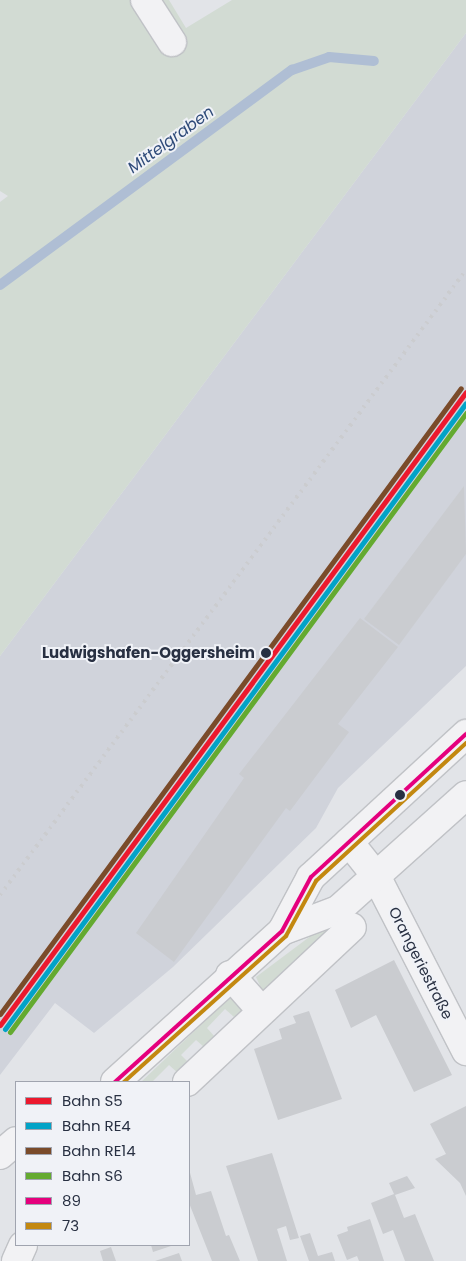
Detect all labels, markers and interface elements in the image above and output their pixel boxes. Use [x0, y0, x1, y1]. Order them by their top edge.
water label: Mittelgraben [124, 102, 218, 178]
place label: Ludwigshafen-Oggersheim [42, 644, 255, 662]
marker: Ludwigshafen-Oggersheim [259, 646, 273, 660]
unlabelled marker [395, 790, 405, 800]
street label: Orangeriestraße [385, 904, 457, 1022]
legend [15, 1081, 190, 1246]
text: Bahn S5 [62, 1090, 123, 1111]
text: Bahn RE4 [62, 1115, 131, 1136]
text: Bahn RE14 [62, 1140, 136, 1161]
text: Bahn S6 [62, 1165, 123, 1186]
text: 89 [62, 1190, 81, 1211]
text: 73 [62, 1215, 79, 1236]

